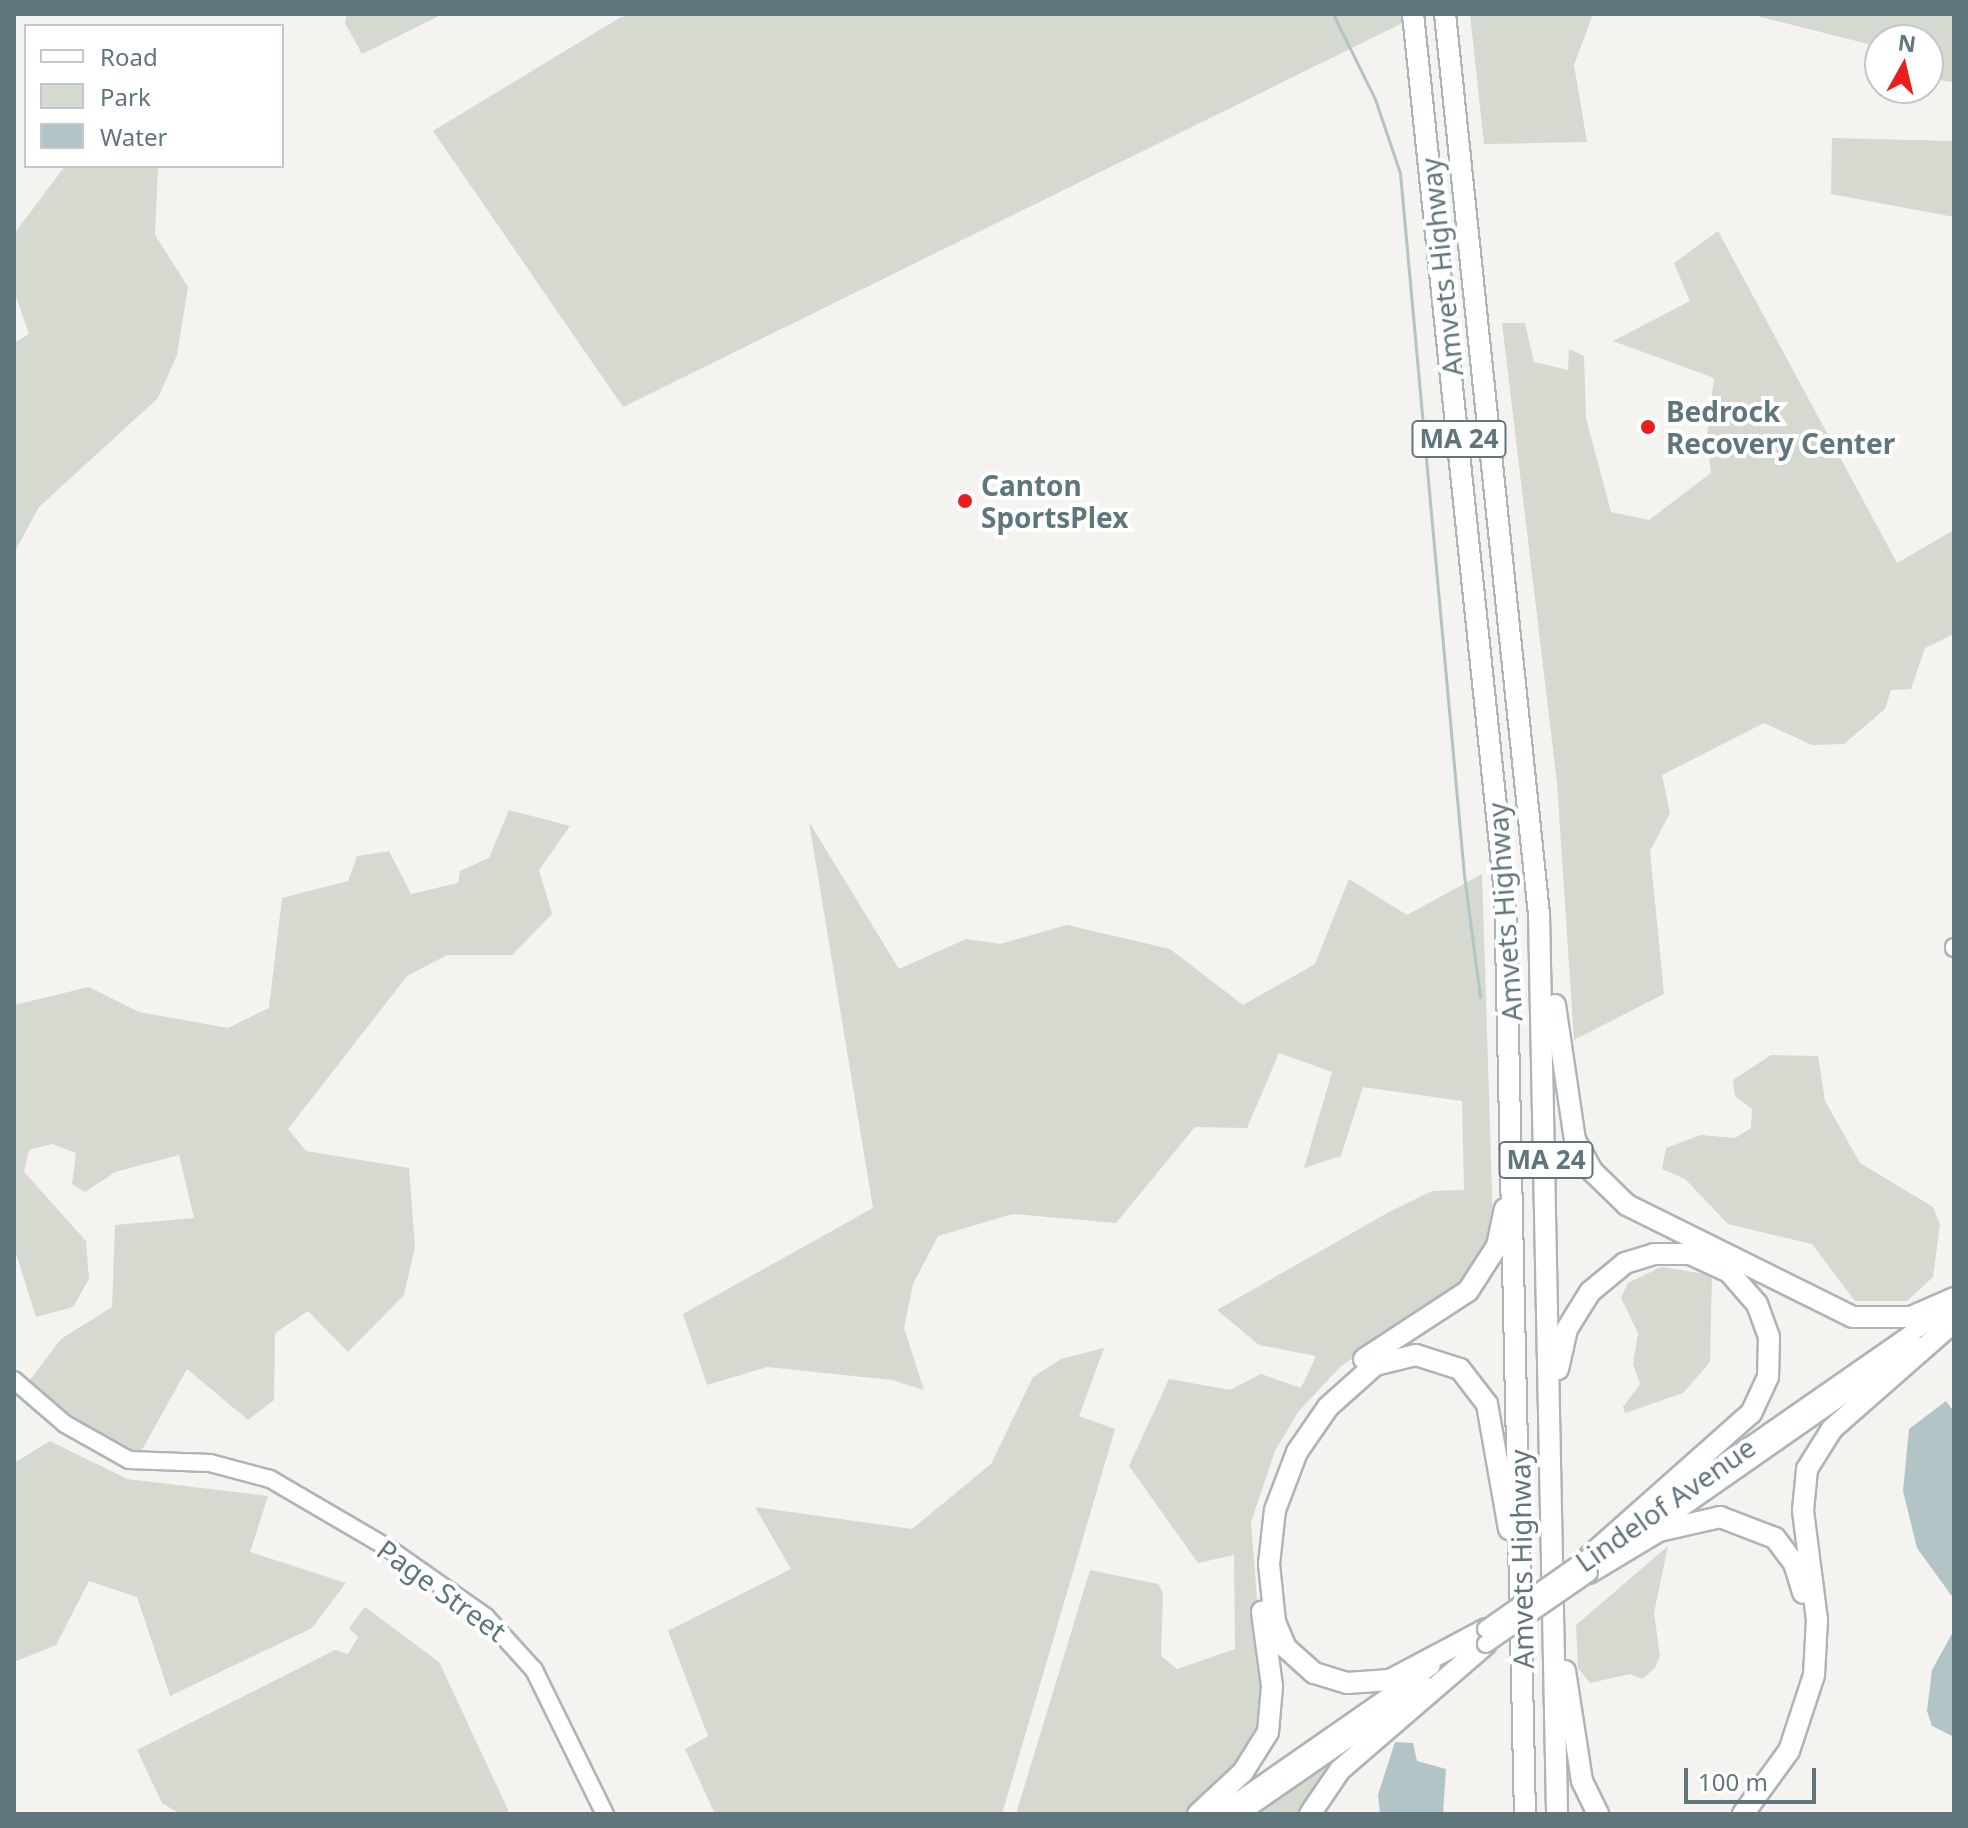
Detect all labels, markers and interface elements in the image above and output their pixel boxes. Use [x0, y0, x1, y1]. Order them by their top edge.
legend [24, 24, 284, 168]
north arrow [1864, 24, 1944, 104]
text: N [1896, 26, 1918, 58]
text: Road [100, 40, 158, 73]
text: Park [100, 80, 151, 113]
text: Water [100, 120, 167, 153]
street label: Amvets Highway [1413, 156, 1469, 378]
place label: Bedrock Recovery Center [1666, 394, 1895, 460]
marker: Bedrock Recovery Center [1637, 416, 1659, 438]
road number: MA 24 [1411, 417, 1507, 461]
place label: Canton SportsPlex [981, 468, 1128, 534]
marker: Canton SportsPlex [956, 492, 974, 510]
street label: Amvets Highway [1480, 801, 1528, 1023]
road number: MA 24 [1498, 1138, 1594, 1182]
street label: Lindelof Avenue [1569, 1430, 1761, 1578]
street label: Amvets Highway [1502, 1449, 1540, 1669]
street label: Page Street [371, 1532, 513, 1648]
scale bar [1688, 1752, 1820, 1802]
text: 100 m [1698, 1765, 1768, 1798]

